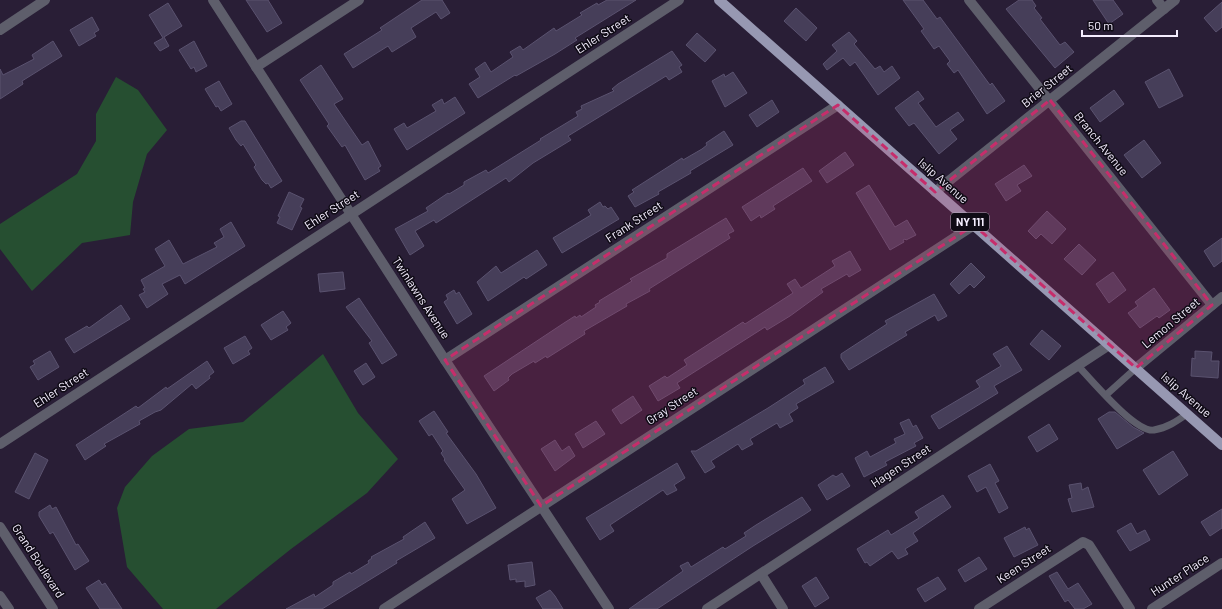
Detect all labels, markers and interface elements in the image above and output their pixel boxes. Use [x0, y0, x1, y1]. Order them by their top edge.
street label: Ehler Street [572, 10, 632, 56]
scale bar [1082, 12, 1177, 38]
text: 50 m [1088, 18, 1113, 32]
street label: Brier Street [1018, 61, 1074, 110]
street label: Branch Avenue [1072, 109, 1132, 178]
street label: Islip Avenue [916, 155, 972, 206]
street label: Ehler Street [301, 186, 361, 232]
street label: Frank Street [602, 198, 664, 245]
road number: NY 111 [951, 213, 989, 231]
street label: Twinlawns Avenue [390, 254, 454, 341]
street label: Lemon Street [1139, 294, 1202, 350]
street label: Ehler Street [30, 364, 90, 410]
street label: Islip Avenue [1159, 369, 1215, 420]
street label: Gray Street [643, 383, 700, 427]
street label: Hagen Street [868, 441, 933, 490]
street label: Grand Boulevard [10, 521, 68, 600]
street label: Keen Street [994, 541, 1053, 586]
street label: Hunter Place [1148, 550, 1211, 598]

